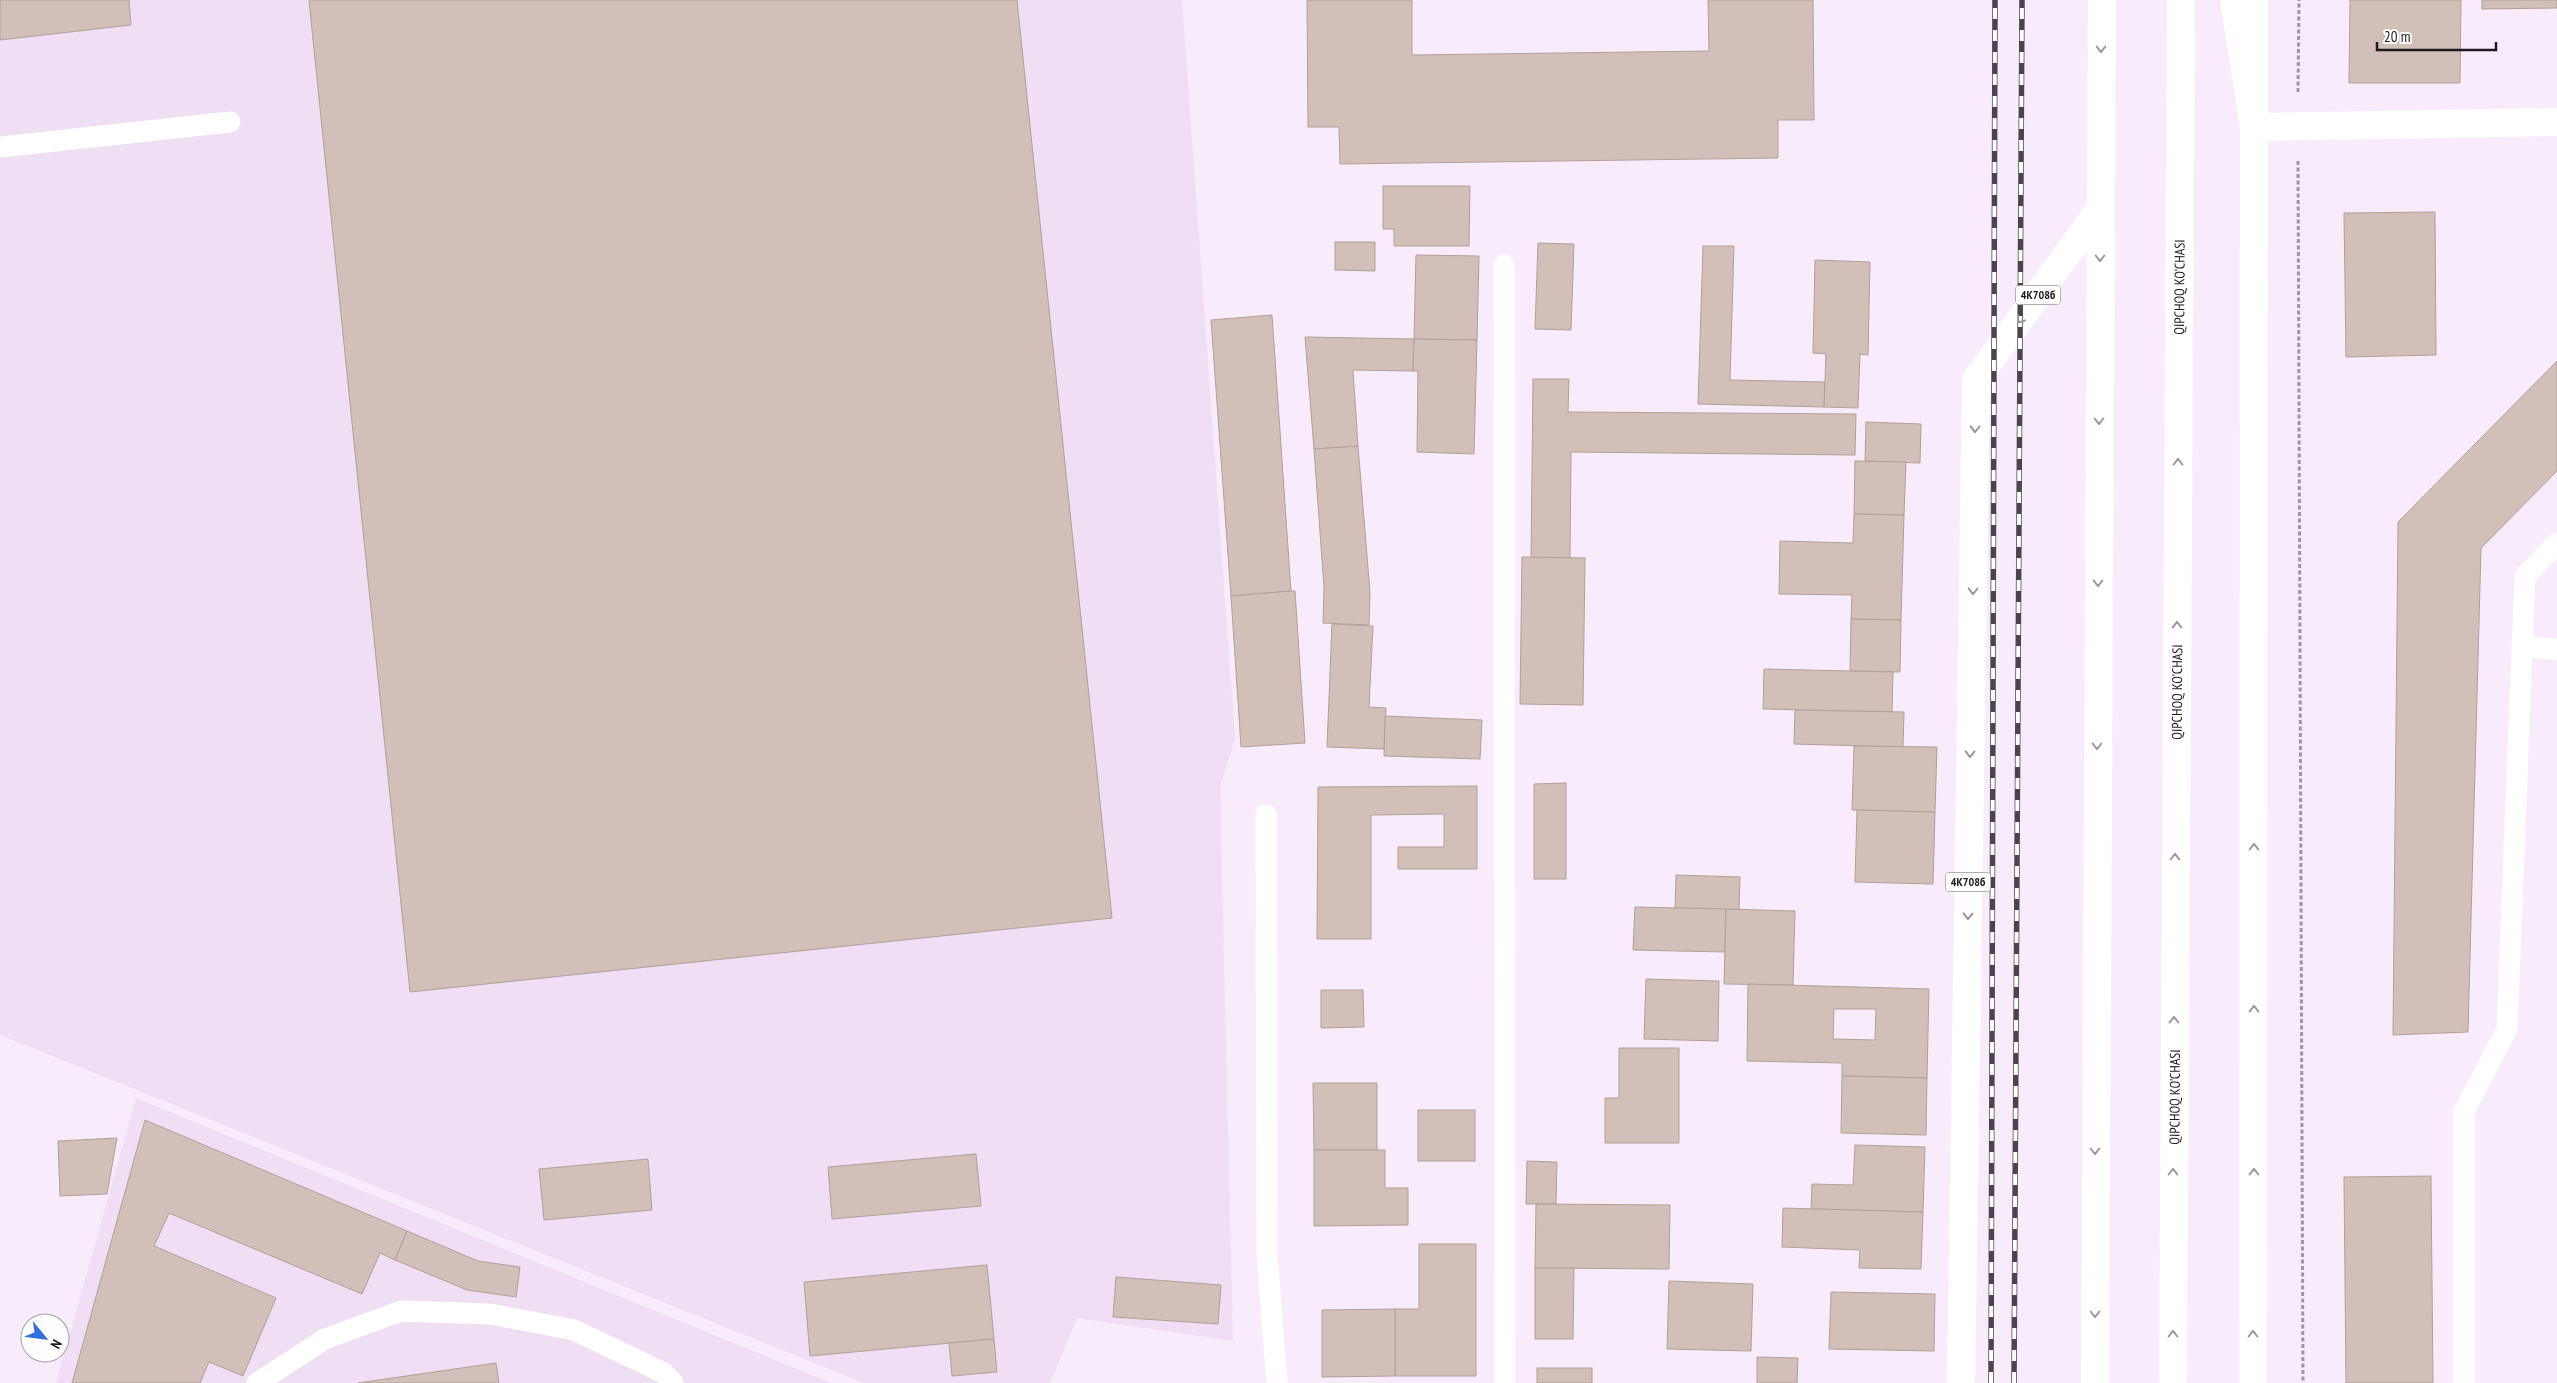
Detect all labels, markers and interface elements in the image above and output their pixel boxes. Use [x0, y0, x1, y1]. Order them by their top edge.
scale bar [2377, 20, 2496, 52]
text: 20 m [2384, 27, 2410, 46]
one-way arrow [2096, 45, 2106, 53]
street label: QIPCHOQ KO'CHASI [2170, 239, 2189, 335]
one-way arrow [2095, 254, 2105, 262]
road number: 4К708б [2016, 286, 2060, 304]
one-way arrow [2017, 314, 2026, 324]
one-way arrow [2094, 417, 2104, 425]
one-way arrow [1970, 425, 1981, 433]
one-way arrow [2173, 458, 2183, 466]
one-way arrow [2093, 580, 2103, 587]
one-way arrow [1968, 588, 1978, 596]
one-way arrow [2172, 621, 2182, 628]
street label: QIPCHOQ KO'CHASI [2168, 644, 2186, 740]
one-way arrow [2092, 742, 2102, 750]
one-way arrow [1965, 750, 1976, 758]
one-way arrow [2249, 843, 2259, 850]
one-way arrow [2170, 853, 2180, 861]
road number: 4К708б [1946, 872, 1990, 892]
one-way arrow [1963, 913, 1973, 921]
one-way arrow [2249, 1005, 2259, 1013]
one-way arrow [2169, 1016, 2179, 1024]
street label: QIPCHOQ KO'CHASI [2165, 1049, 2184, 1145]
one-way arrow [2090, 1148, 2100, 1155]
one-way arrow [2168, 1168, 2178, 1176]
one-way arrow [2249, 1168, 2259, 1176]
one-way arrow [2090, 1310, 2100, 1318]
north arrow [20, 1313, 70, 1363]
one-way arrow [2168, 1330, 2178, 1338]
one-way arrow [2248, 1330, 2258, 1338]
text: N [47, 1337, 66, 1352]

